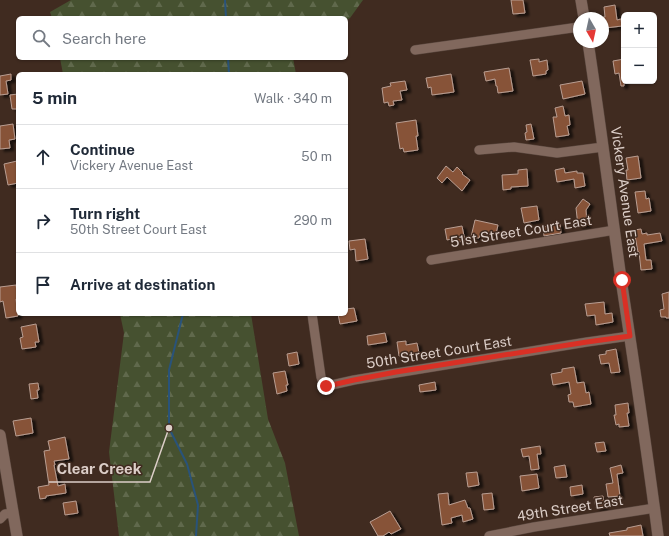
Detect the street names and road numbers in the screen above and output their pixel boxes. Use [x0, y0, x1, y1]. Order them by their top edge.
street label: Vickery Avenue East [608, 125, 642, 259]
street label: 51st Street Court East [449, 212, 593, 250]
street label: 50th Street Court East [365, 333, 513, 371]
street label: 49th Street East [516, 492, 624, 524]

